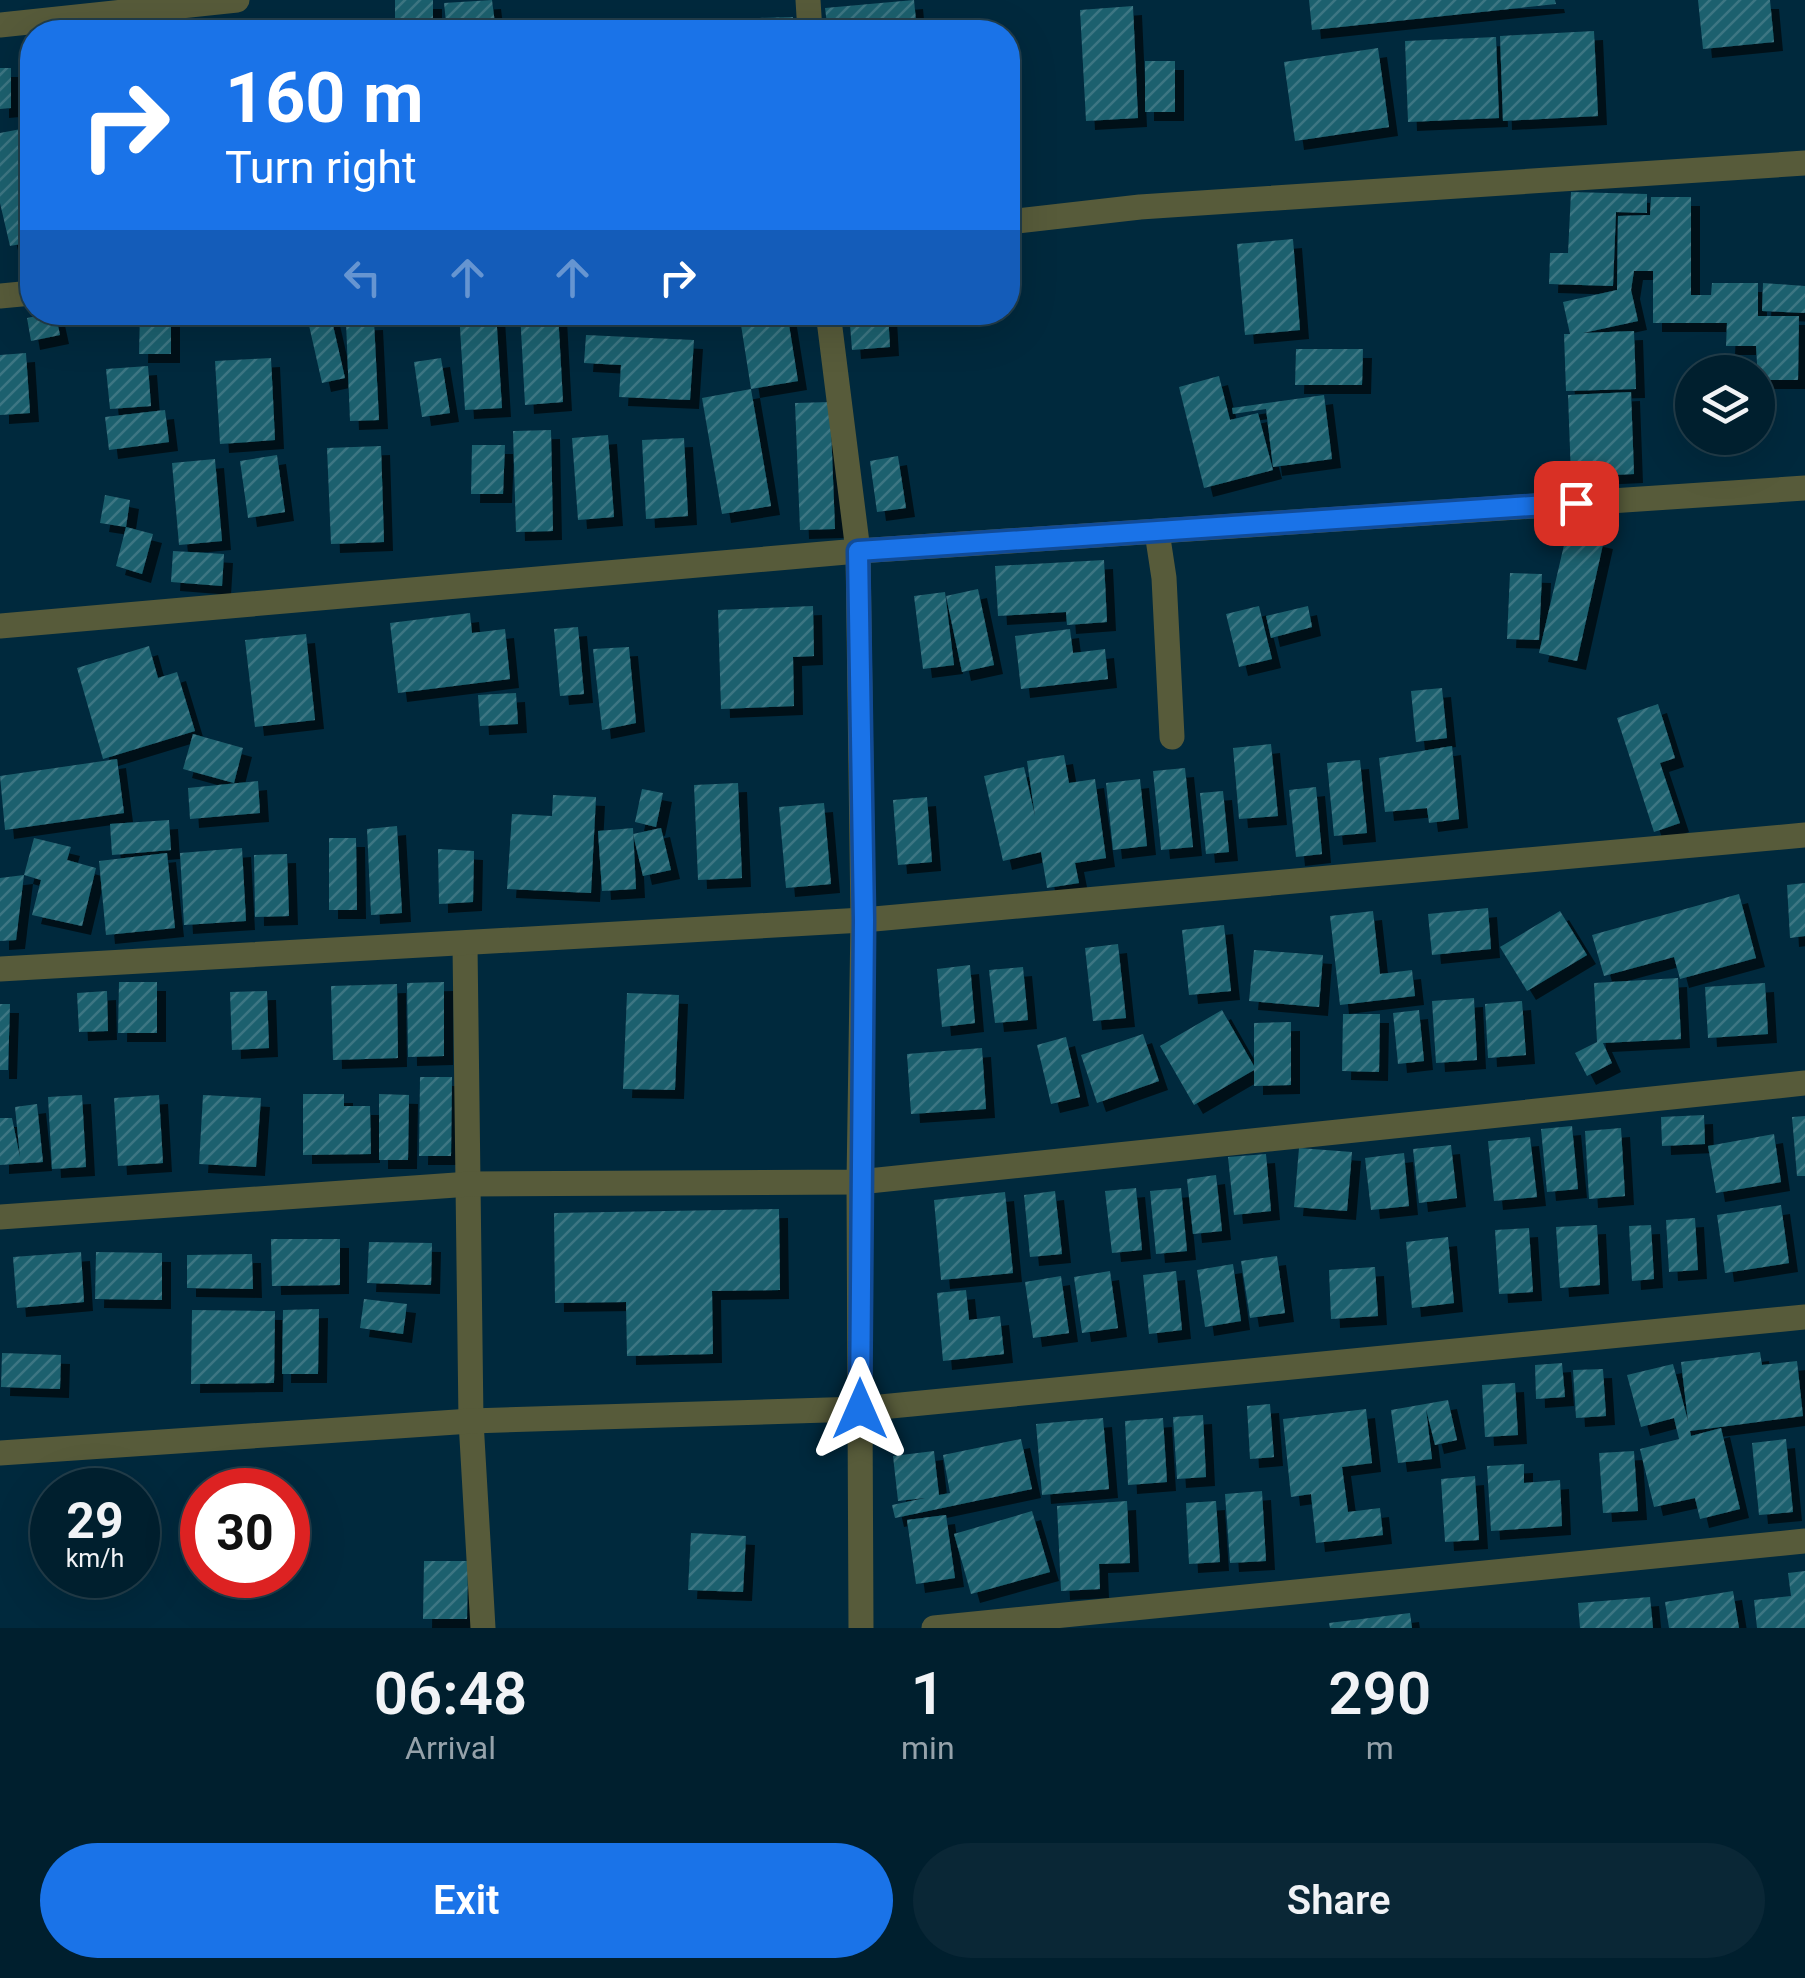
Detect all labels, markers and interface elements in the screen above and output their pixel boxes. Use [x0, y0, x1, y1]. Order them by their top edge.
text: 160 m [225, 57, 424, 139]
icon: right [60, 60, 190, 190]
text: Turn right [225, 141, 417, 194]
icon: left [335, 250, 390, 305]
icon: ahead [440, 250, 495, 305]
icon: ahead [545, 250, 600, 305]
icon: right [650, 250, 705, 305]
map controls [1675, 355, 1775, 455]
button: layers [1675, 355, 1775, 455]
pin [1534, 461, 1619, 546]
icon: arrive [1549, 476, 1604, 531]
position arrow [808, 1357, 912, 1461]
speed limit sign: 30 [180, 1468, 310, 1598]
text: 29 [66, 1492, 124, 1550]
text: km/h [66, 1544, 124, 1573]
text: 06:48 [374, 1658, 527, 1729]
text: 1 [911, 1658, 945, 1729]
text: 290 [1328, 1658, 1431, 1729]
text: Arrival [405, 1729, 496, 1767]
text: min [901, 1729, 955, 1767]
text: m [1366, 1729, 1394, 1767]
button: Exit [40, 1843, 893, 1958]
button: Share [913, 1843, 1765, 1958]

